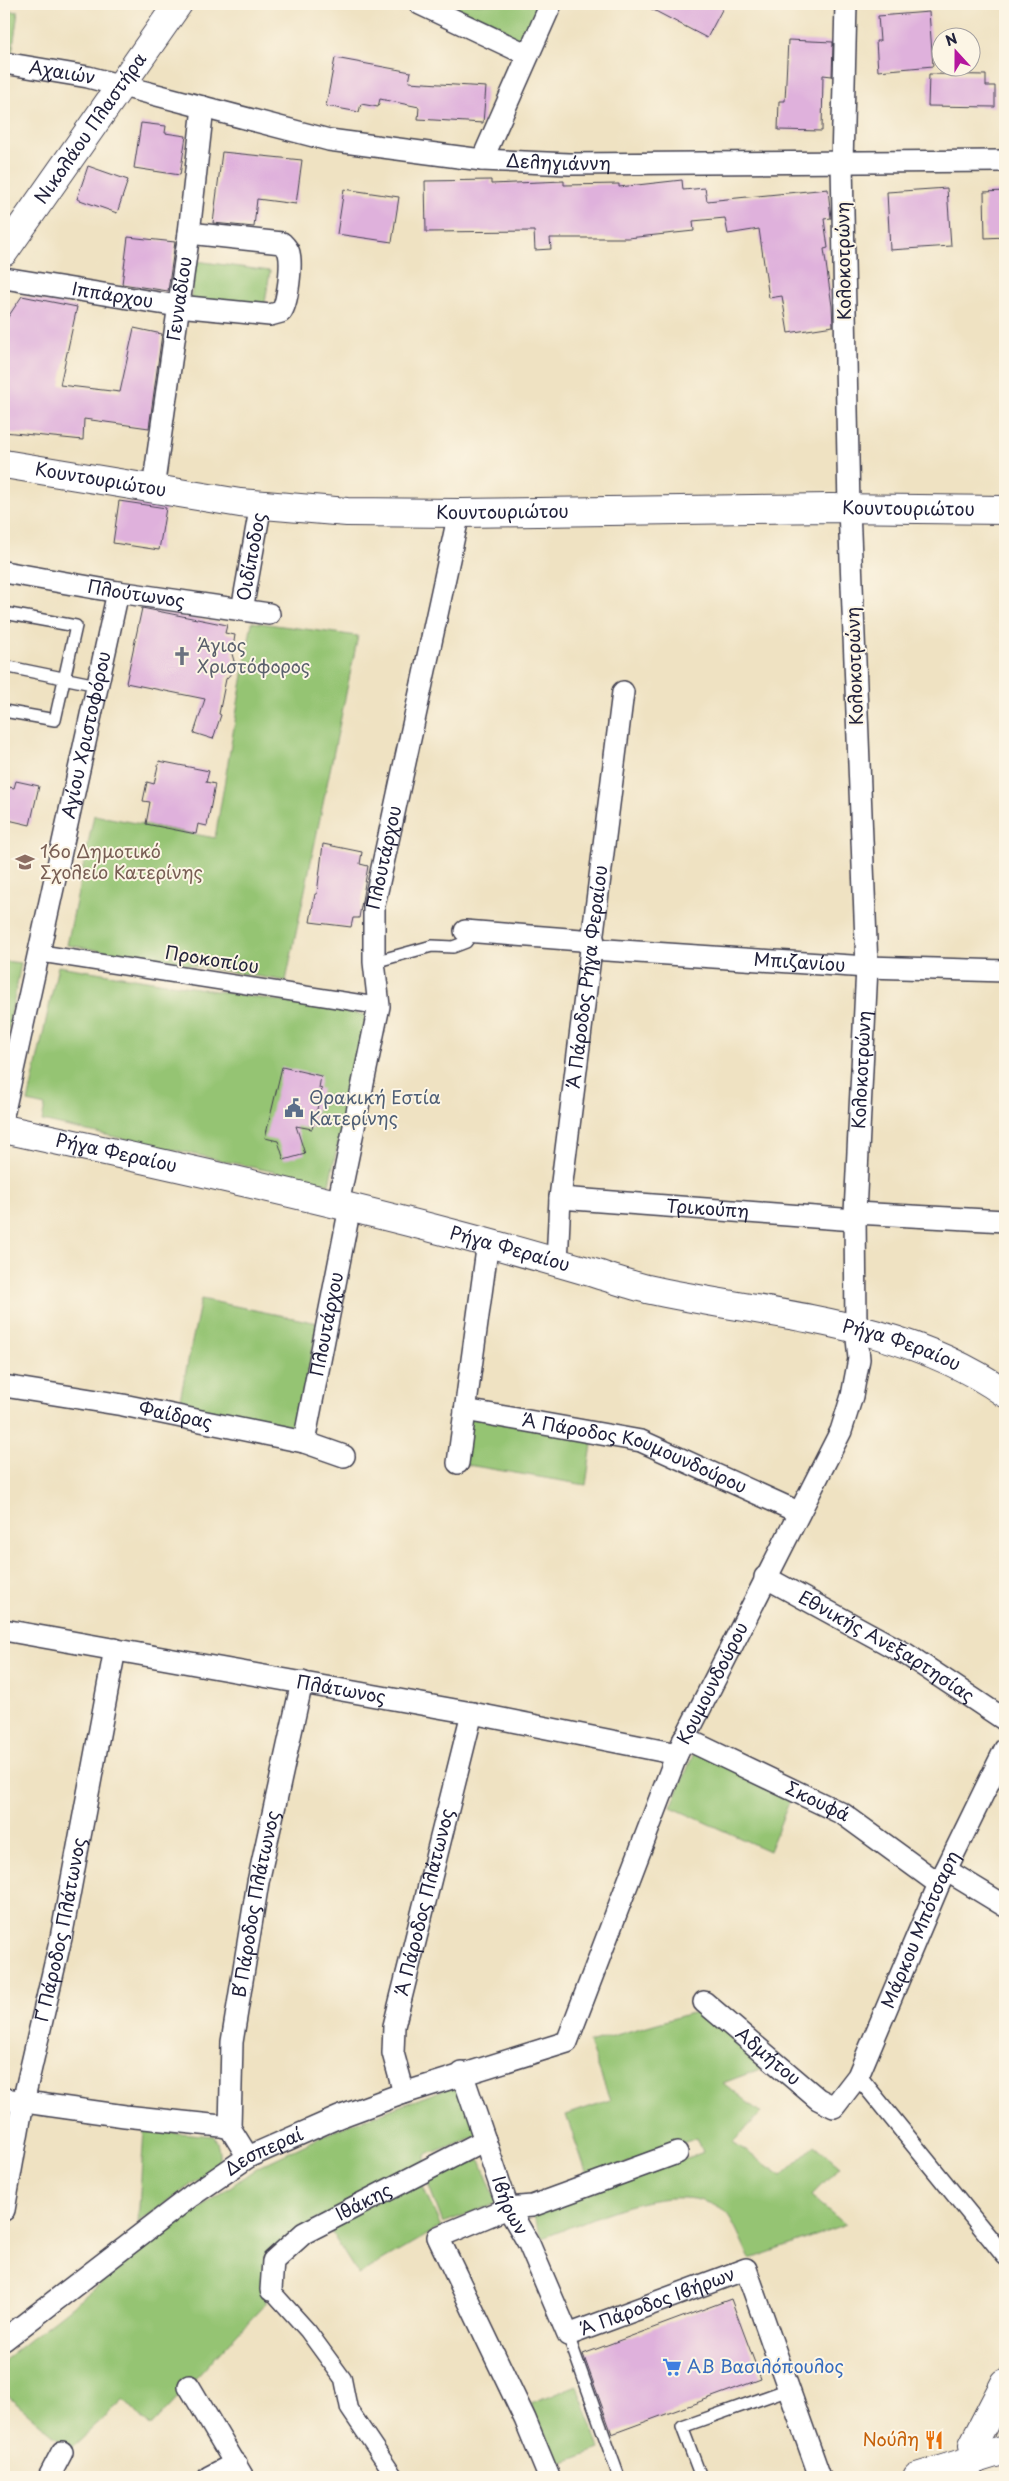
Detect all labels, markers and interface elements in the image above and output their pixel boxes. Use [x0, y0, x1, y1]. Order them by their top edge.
north arrow [932, 28, 982, 78]
text: N [942, 28, 960, 51]
street label: Νικολάου Πλαστήρα [27, 46, 152, 209]
street label: Αχαιών [27, 52, 99, 90]
street label: Δεληγιάννη [506, 146, 611, 176]
street label: Κολοκοτρώνη [828, 202, 857, 320]
street label: Γενναδίου [159, 255, 198, 343]
street label: Ιππάρχου [70, 274, 156, 314]
street label: Κουντουριώτου [33, 454, 169, 503]
street label: Κουντουριώτου [842, 493, 975, 522]
street label: Κουντουριώτου [436, 497, 569, 525]
street label: Οιδίποδος [229, 510, 271, 603]
street label: Πλούτωνος [86, 572, 187, 614]
street label: Κολοκοτρώνη [838, 606, 869, 726]
place label: Άγιος Χριστόφορος [197, 631, 310, 679]
church icon: Άγιος Χριστόφορος [171, 645, 193, 667]
street label: Αγίου Χριστοφόρου [54, 649, 117, 821]
street label: Πλουτάρχου [358, 803, 407, 912]
place label: 16ο Δημοτικό Σχολείο Κατερίνης [40, 837, 203, 885]
school or university icon: 16ο Δημοτικό Σχολείο Κατερίνης [14, 851, 36, 873]
street label: Α΄ Πάροδος Ρήγα Φεραίου [559, 863, 613, 1090]
street label: Προκοπίου [163, 938, 261, 979]
street label: Μπιζανίου [753, 945, 846, 978]
street label: Κολοκοτρώνη [844, 1010, 877, 1130]
place label: Θρακική Εστία Κατερίνης [309, 1083, 441, 1131]
public building icon: Θρακική Εστία Κατερίνης [283, 1097, 305, 1119]
street label: Ρήγα Φεραίου [54, 1126, 180, 1178]
street label: Τρικούπη [665, 1191, 750, 1224]
street label: Ρήγα Φεραίου [447, 1218, 573, 1277]
street label: Πλουτάρχου [302, 1269, 349, 1378]
street label: Ρήγα Φεραίου [840, 1311, 966, 1377]
street label: Φαίδρας [136, 1394, 215, 1435]
street label: Α΄ Πάροδος Κουμουνδούρου [520, 1405, 752, 1499]
street label: Εθνικής Ανεξαρτησίας [794, 1583, 981, 1708]
street label: Κουμουνδούρου [669, 1617, 754, 1749]
street label: Πλάτωνος [294, 1667, 388, 1709]
street label: Σκουφά [782, 1774, 855, 1827]
street label: Α΄ Πάροδος Πλάτωνος [387, 1806, 460, 1998]
street label: Β΄ Πάροδος Πλάτωνος [224, 1808, 285, 1999]
street label: Γ΄ Πάροδος Πλάτωνος [27, 1835, 92, 2024]
street label: Μάρκου Μπότσαρη [873, 1845, 965, 2012]
street label: Αδμήτου [730, 2020, 807, 2091]
street label: Δεσπεραί [218, 2119, 308, 2181]
street label: Ιβήρων [486, 2172, 536, 2240]
street label: Ιθάκης [330, 2175, 396, 2227]
street label: Α΄ Πάροδος Ιβήρων [576, 2259, 739, 2341]
place label: ΑΒ Βασιλόπουλος [687, 2352, 844, 2379]
supermarket icon: ΑΒ Βασιλόπουλος [661, 2356, 683, 2378]
place label: Νούλη [862, 2425, 919, 2452]
restaurant icon: Νούλη [923, 2429, 945, 2451]

